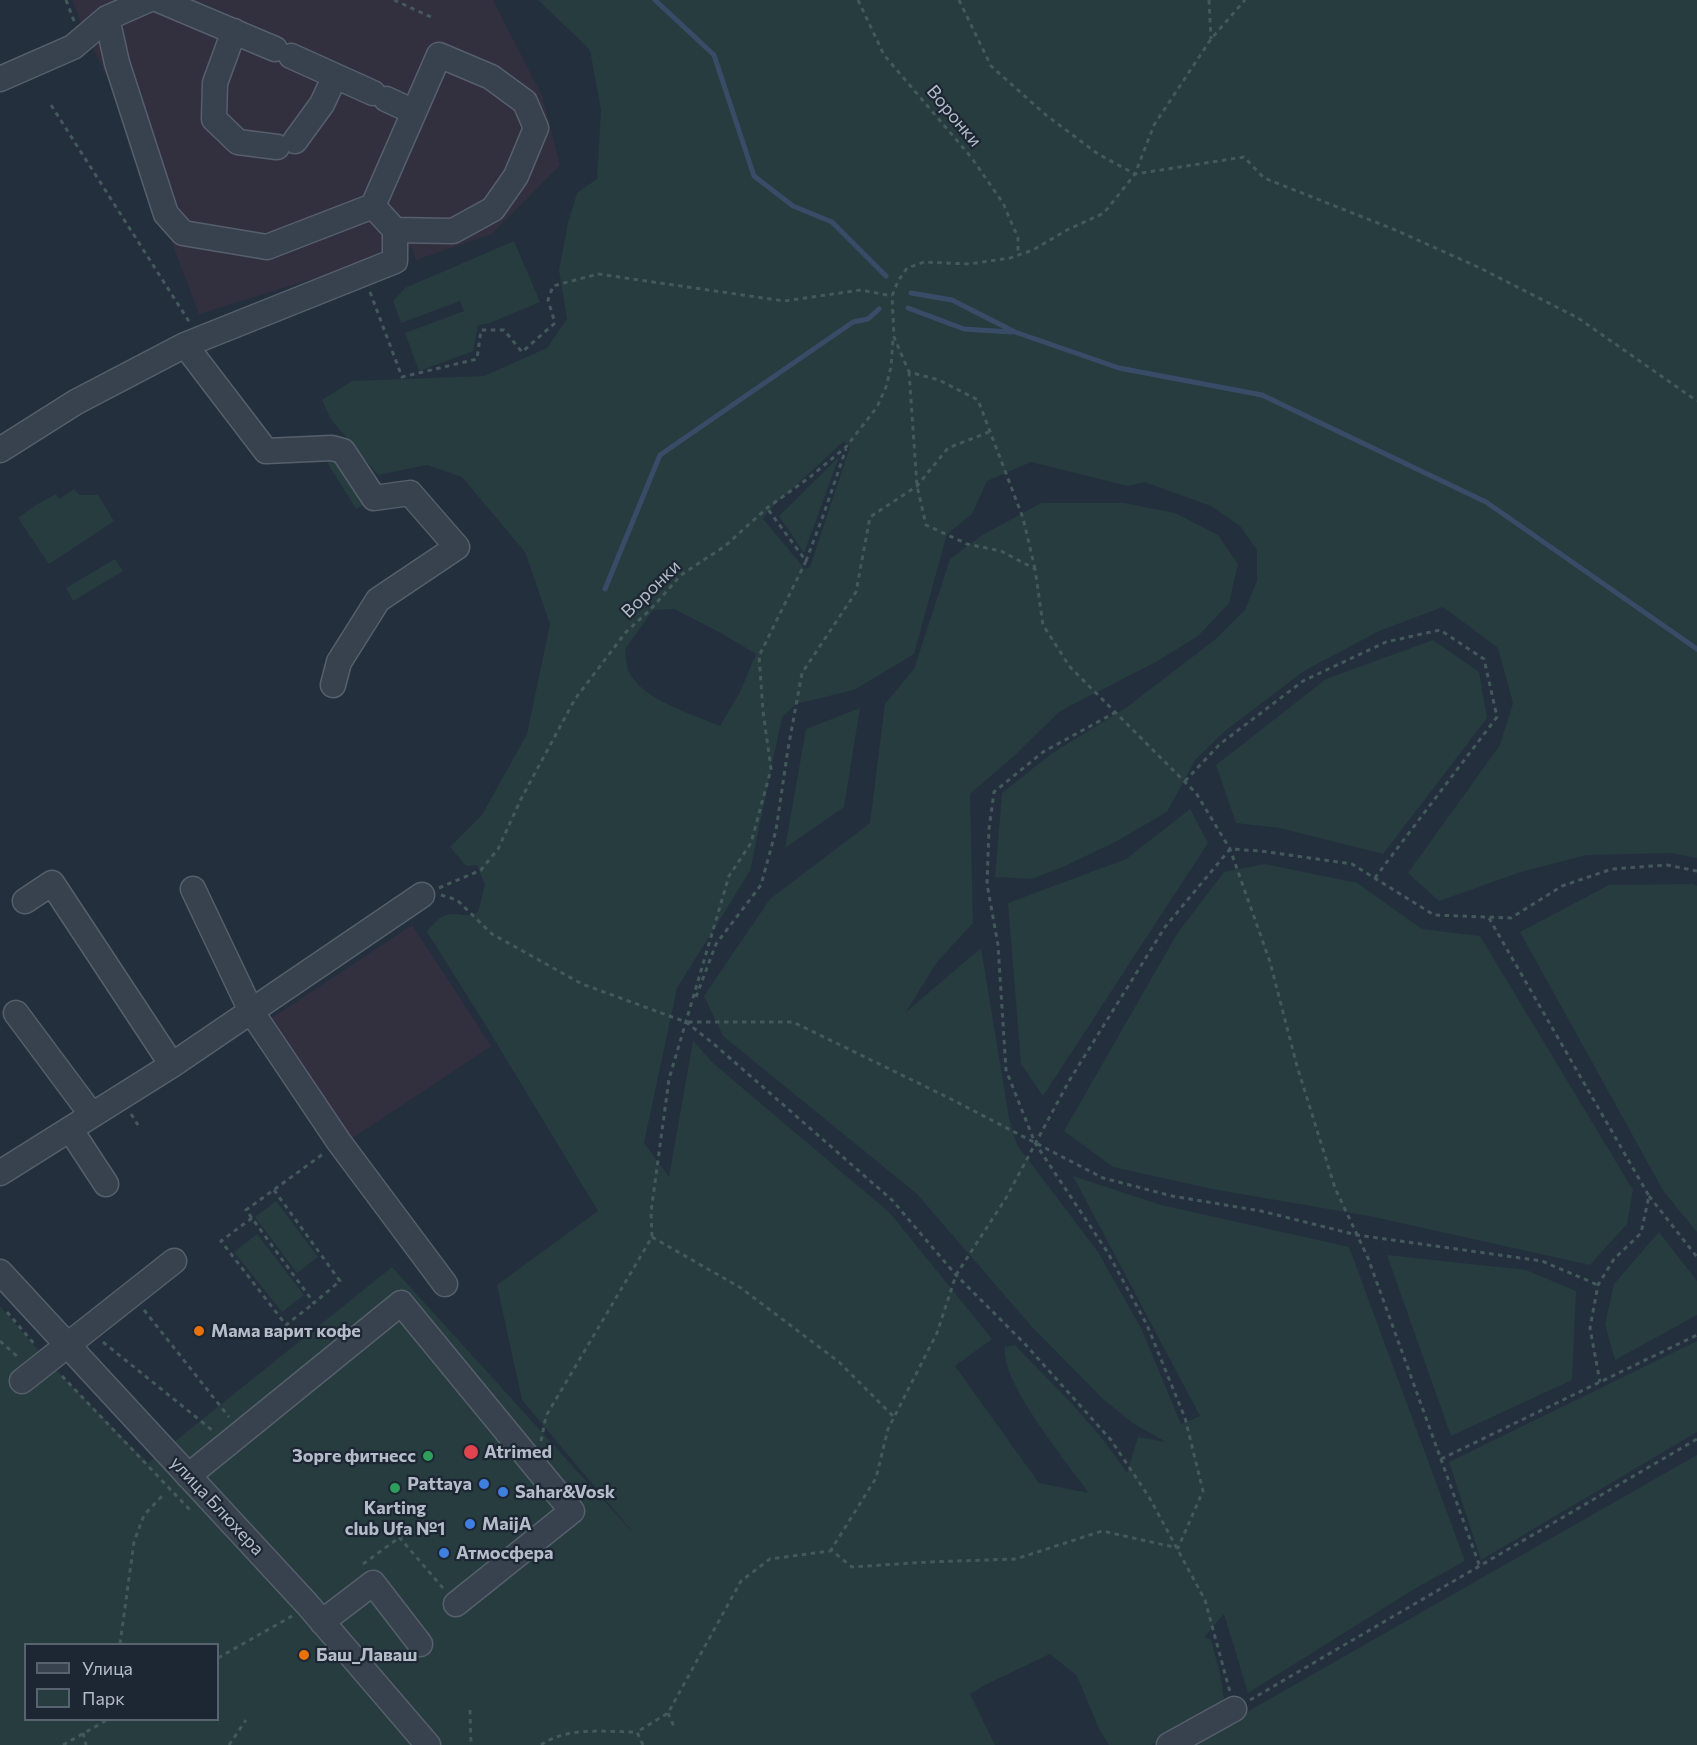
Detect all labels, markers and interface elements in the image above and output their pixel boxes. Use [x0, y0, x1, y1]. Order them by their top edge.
street label: Воронки [922, 81, 986, 151]
street label: Воронки [617, 556, 685, 622]
place label: Мама варит кофе [211, 1320, 361, 1342]
marker: Мама варит кофе [192, 1324, 206, 1338]
place label: Atrimed [484, 1441, 552, 1463]
marker: Atrimed [462, 1443, 480, 1461]
place label: Зорге фитнесс [292, 1445, 416, 1467]
marker: Зорге фитнесс [421, 1449, 435, 1463]
street label: улица Блюхера [166, 1452, 268, 1560]
place label: Pattaya [407, 1473, 472, 1495]
marker: Pattaya [477, 1477, 491, 1491]
marker: Karting club Ufa №1 [388, 1481, 402, 1495]
place label: Sahar&Vosk [515, 1481, 615, 1503]
marker: Sahar&Vosk [496, 1485, 510, 1499]
place label: Karting club Ufa №1 [345, 1497, 445, 1540]
place label: MaijA [482, 1513, 532, 1535]
marker: MaijA [463, 1517, 477, 1531]
place label: Атмосфера [456, 1542, 553, 1564]
marker: Атмосфера [437, 1546, 451, 1560]
legend [24, 1643, 219, 1721]
place label: Баш_Лаваш [316, 1644, 417, 1666]
marker: Баш_Лаваш [297, 1648, 311, 1662]
text: Улица [82, 1657, 133, 1679]
text: Парк [82, 1687, 125, 1709]

